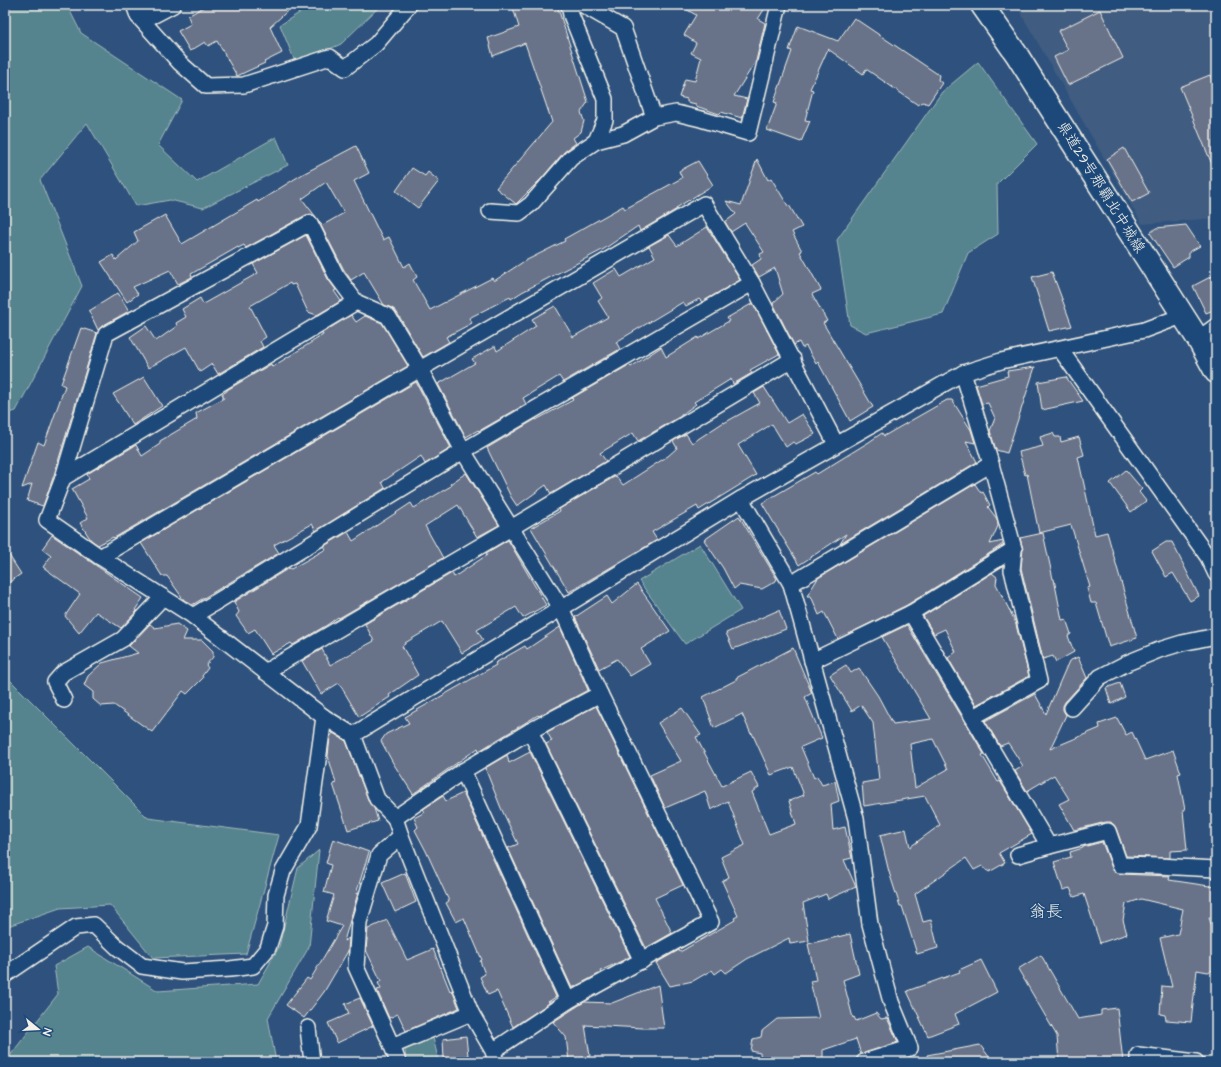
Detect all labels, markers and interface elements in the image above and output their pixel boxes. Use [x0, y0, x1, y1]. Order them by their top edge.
street label: 県道29号那覇北中城線 [1052, 117, 1150, 257]
district label: 翁長 [1029, 900, 1063, 924]
north arrow [18, 1009, 58, 1049]
text: N [39, 1026, 55, 1038]

